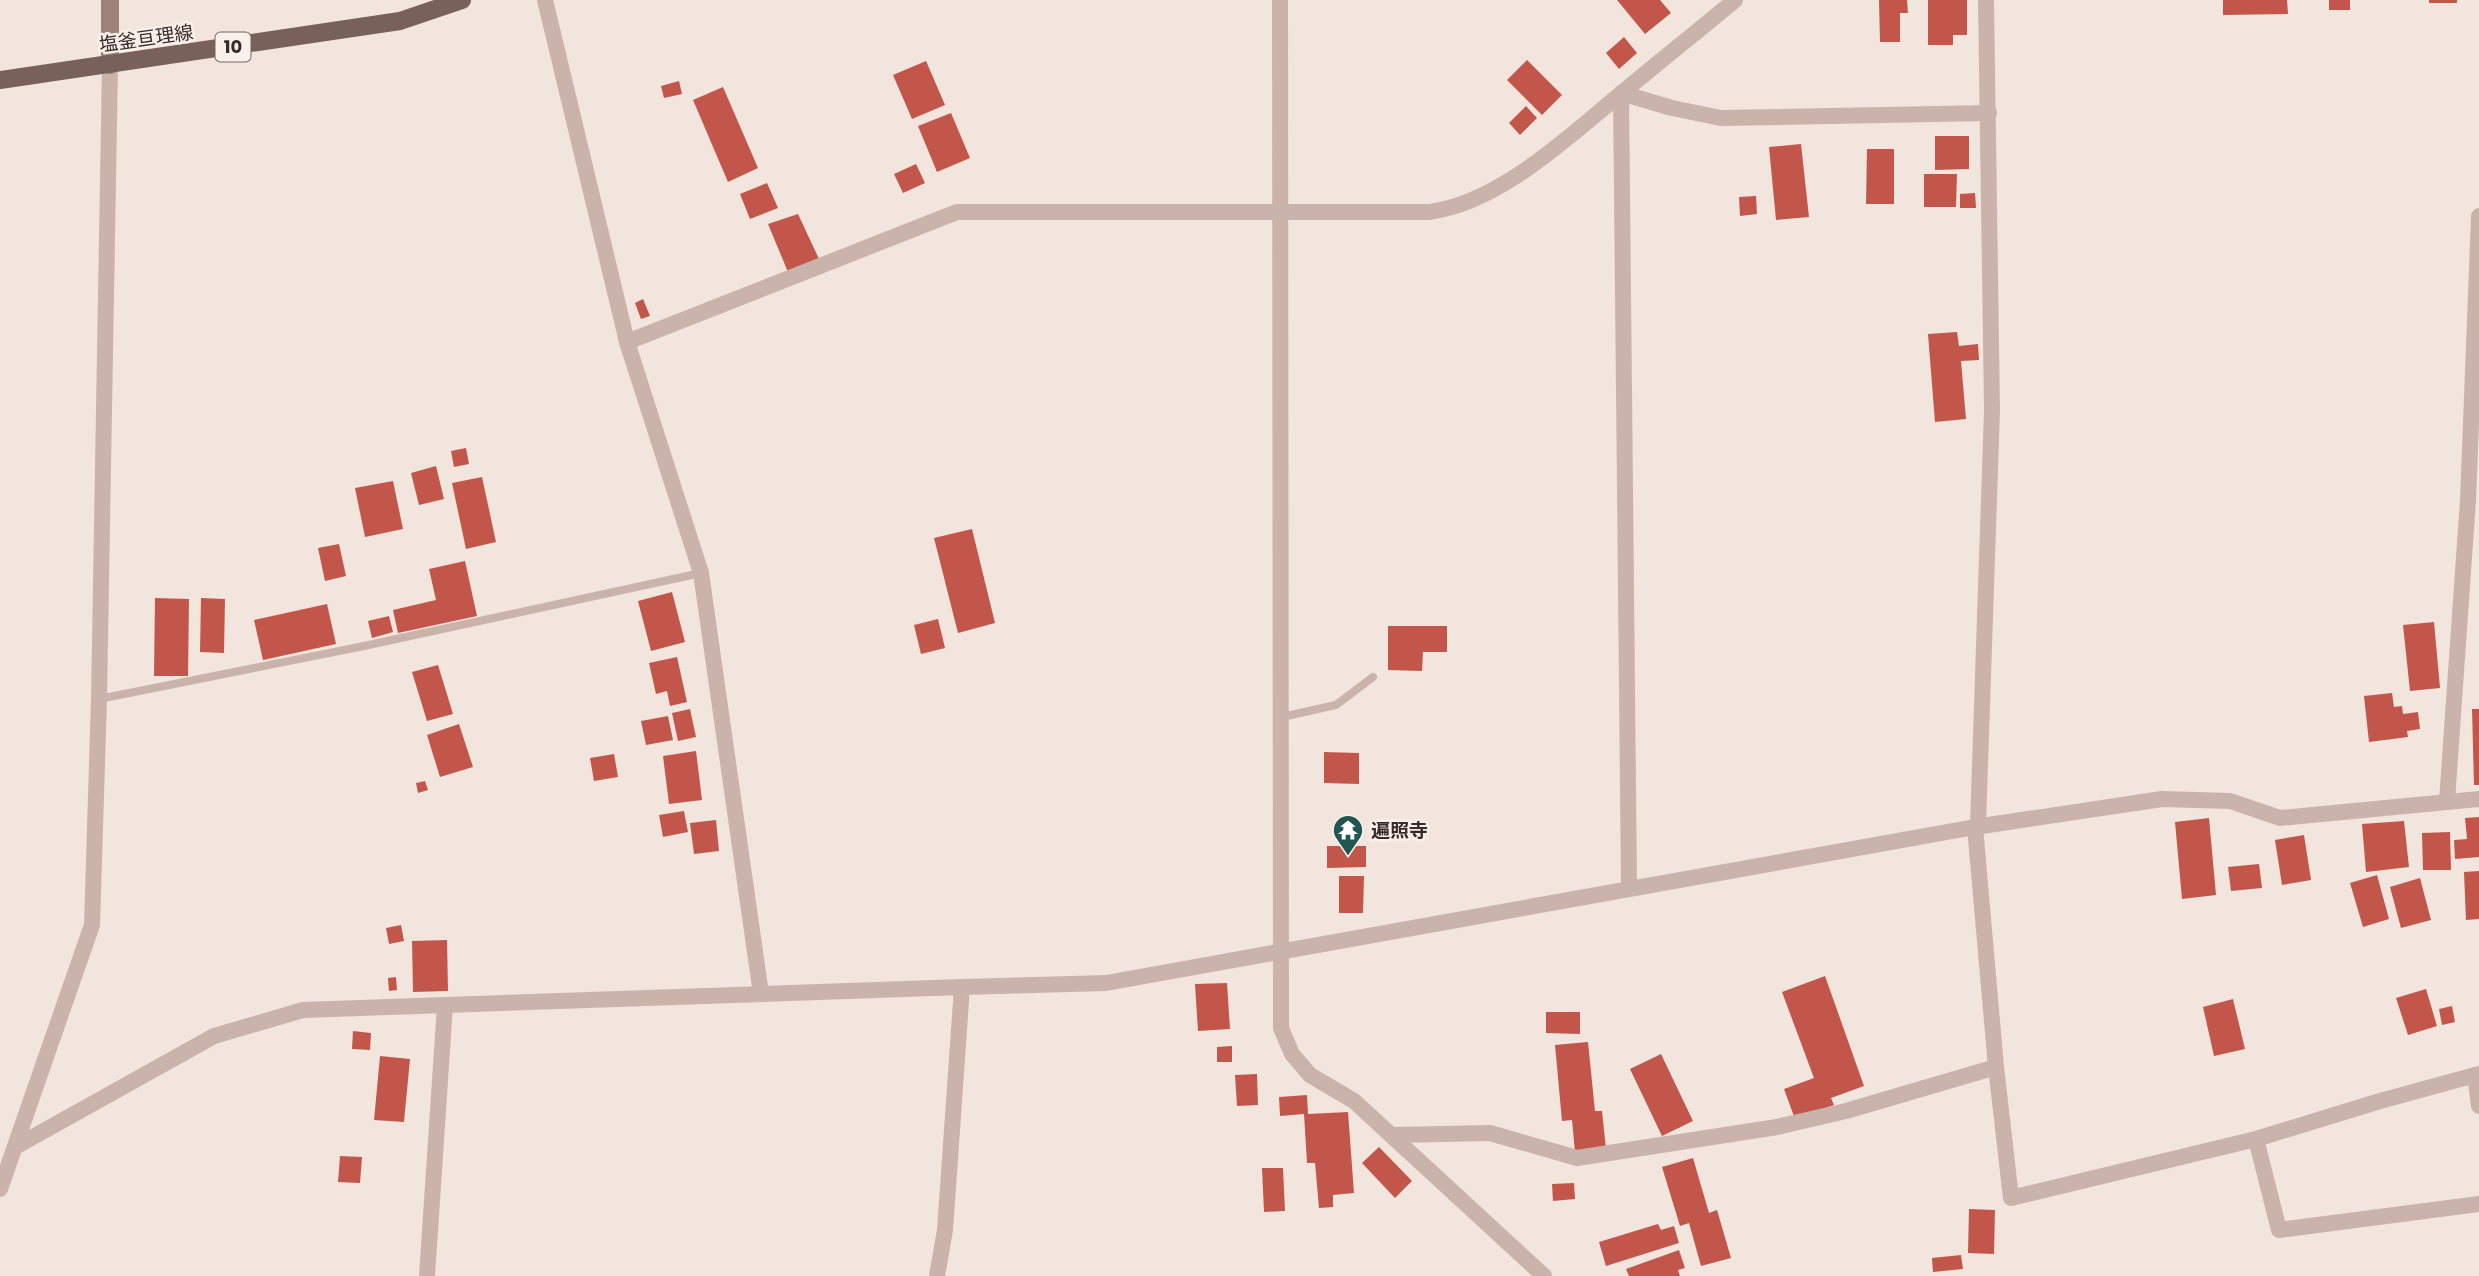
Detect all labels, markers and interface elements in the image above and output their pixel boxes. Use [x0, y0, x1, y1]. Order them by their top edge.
street label: 塩釜亘理線 [97, 19, 195, 58]
road number: 10 [216, 32, 250, 62]
temple icon: 遍照寺 [1331, 813, 1365, 857]
place label: 遍照寺 [1371, 817, 1428, 844]

